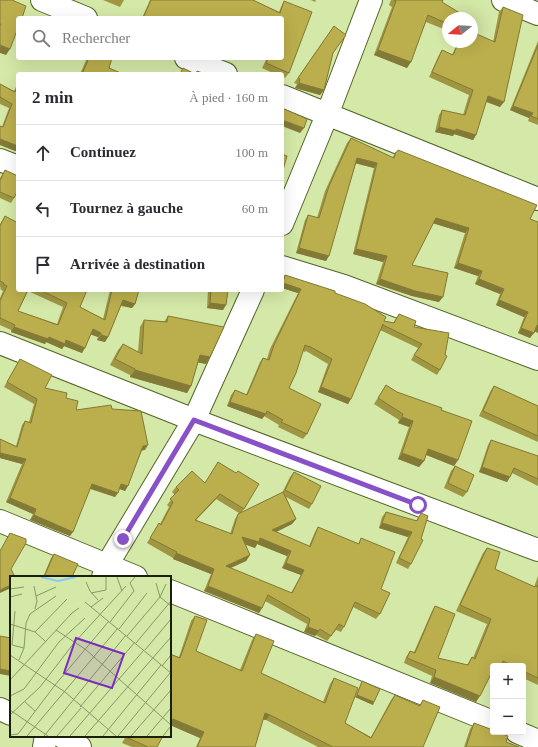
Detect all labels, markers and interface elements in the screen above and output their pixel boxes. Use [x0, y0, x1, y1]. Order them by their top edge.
north arrow [442, 12, 478, 48]
search box [16, 16, 284, 60]
icon: search [30, 27, 52, 49]
text: Rechercher [62, 30, 130, 46]
text: 2 min [32, 88, 73, 107]
text: À pied · 160 m [189, 90, 268, 105]
icon: ahead [32, 142, 54, 164]
text: Continuez [70, 144, 136, 160]
text: 100 m [235, 145, 268, 160]
icon: left [32, 198, 54, 220]
text: Tournez à gauche [70, 200, 183, 216]
text: 60 m [242, 201, 268, 216]
icon: arrive [32, 254, 54, 276]
text: Arrivée à destination [70, 256, 205, 272]
route start [409, 496, 427, 514]
route end [114, 530, 132, 548]
inset map [10, 576, 171, 737]
map controls [490, 663, 526, 735]
button: + [490, 663, 526, 699]
button: − [490, 699, 526, 735]

